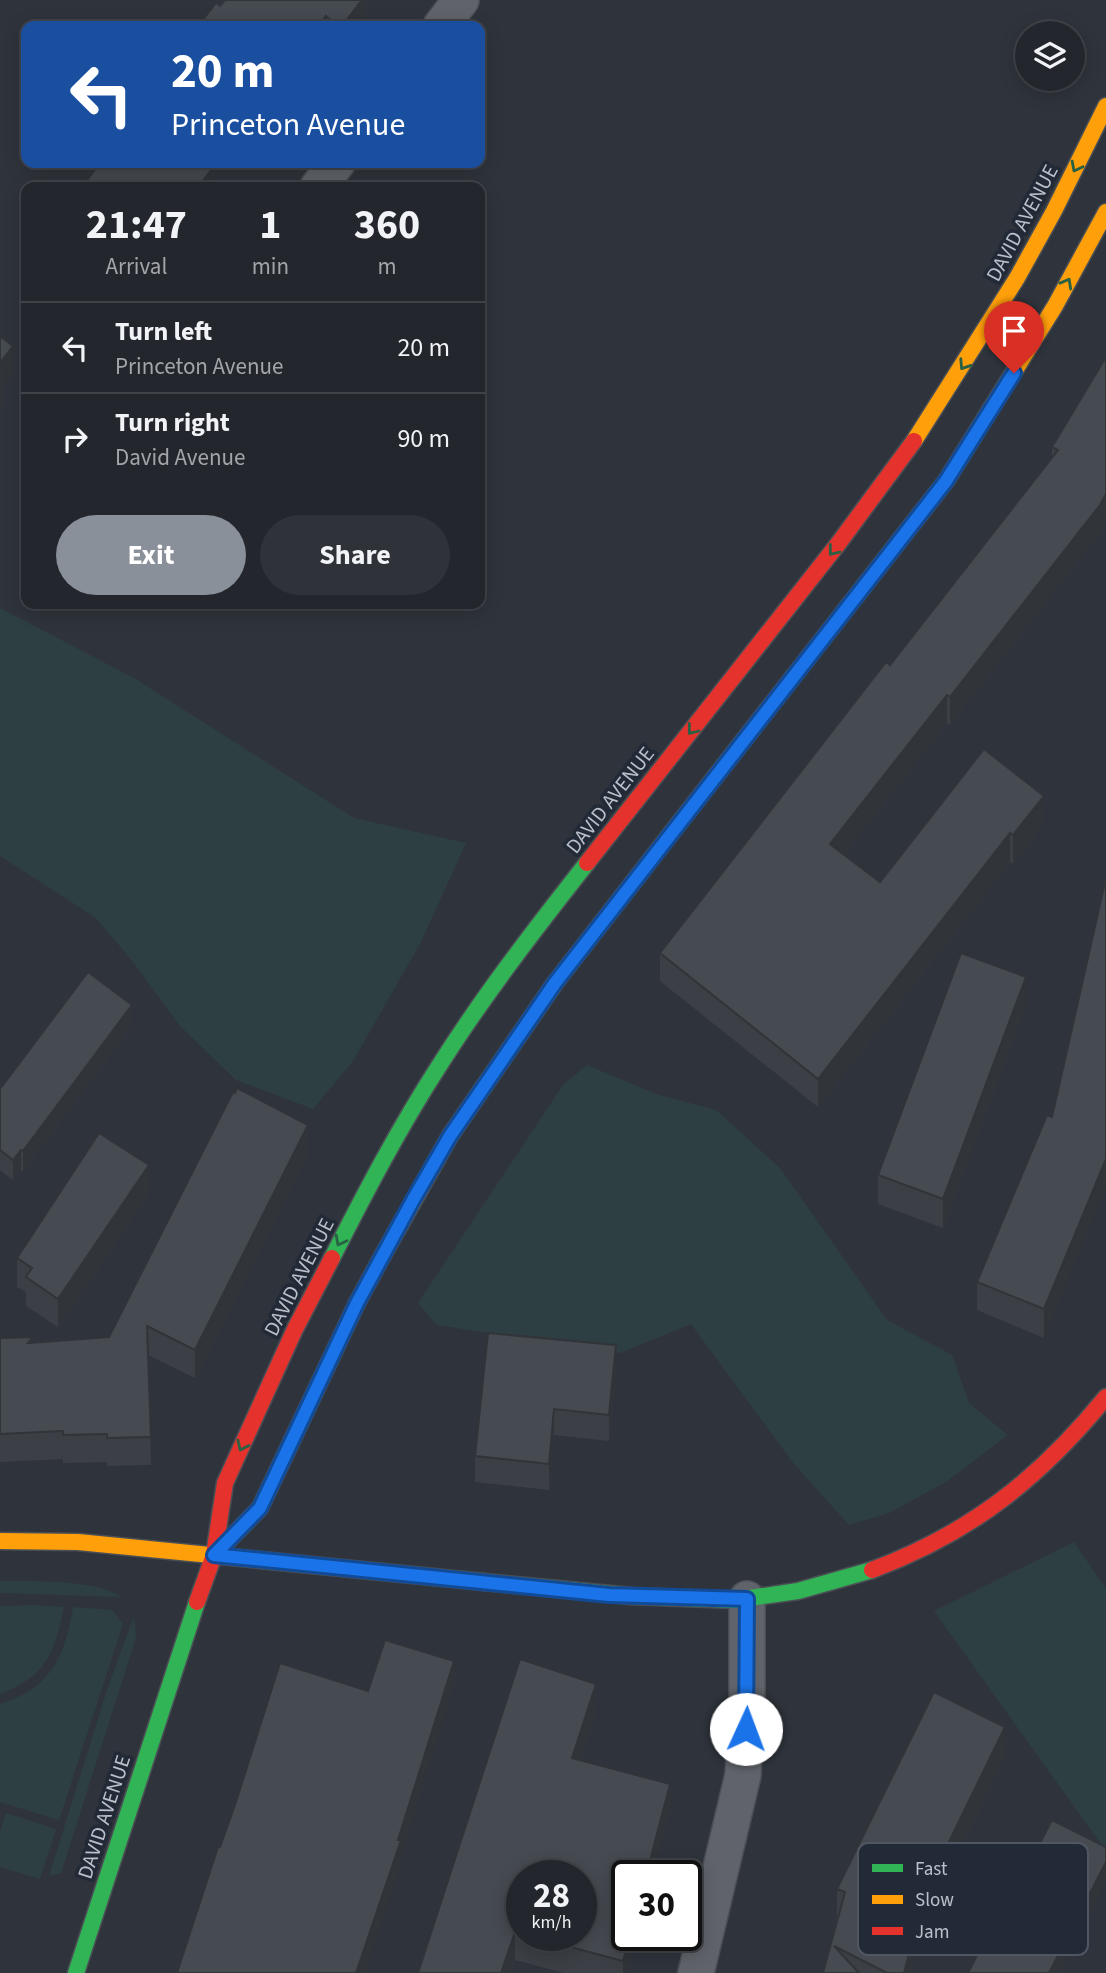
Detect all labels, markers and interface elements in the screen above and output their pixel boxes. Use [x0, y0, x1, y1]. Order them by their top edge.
map controls [1015, 21, 1085, 91]
button: layers [1015, 21, 1085, 91]
text: 20 m [171, 37, 275, 107]
icon: left [56, 49, 147, 140]
text: Princeton Avenue [171, 102, 405, 148]
street label: DAVID AVENUE [979, 159, 1065, 287]
one-way arrow [1070, 160, 1084, 172]
text: 21:47 [86, 195, 187, 255]
text: 1 [259, 195, 281, 255]
text: 360 [354, 195, 420, 255]
text: Arrival [105, 250, 167, 283]
text: min [252, 250, 289, 283]
text: m [377, 250, 397, 283]
one-way arrow [1059, 278, 1073, 290]
pin [984, 301, 1044, 373]
icon: arrive [995, 312, 1033, 350]
text: Turn left [115, 313, 212, 350]
icon: left [56, 329, 94, 367]
text: 20 m [397, 329, 450, 366]
text: Princeton Avenue [115, 350, 283, 383]
one-way arrow [959, 357, 972, 370]
text: Turn right [115, 404, 230, 441]
icon: right [56, 420, 94, 458]
text: 90 m [397, 420, 450, 457]
text: David Avenue [115, 441, 245, 474]
button: Exit [56, 515, 246, 595]
button: Share [260, 515, 450, 595]
one-way arrow [828, 543, 841, 555]
one-way arrow [688, 722, 701, 734]
street label: DAVID AVENUE [559, 740, 661, 860]
street label: DAVID AVENUE [256, 1213, 342, 1341]
one-way arrow [335, 1234, 349, 1246]
one-way arrow [236, 1439, 250, 1451]
position arrow [709, 1692, 783, 1766]
street label: DAVID AVENUE [70, 1751, 138, 1883]
legend [858, 1843, 1088, 1955]
text: Fast [915, 1856, 948, 1883]
speed limit sign: 30 [611, 1860, 702, 1951]
text: 28 [533, 1871, 570, 1921]
text: Slow [915, 1887, 954, 1914]
text: km/h [532, 1910, 571, 1935]
text: Jam [915, 1919, 949, 1946]

